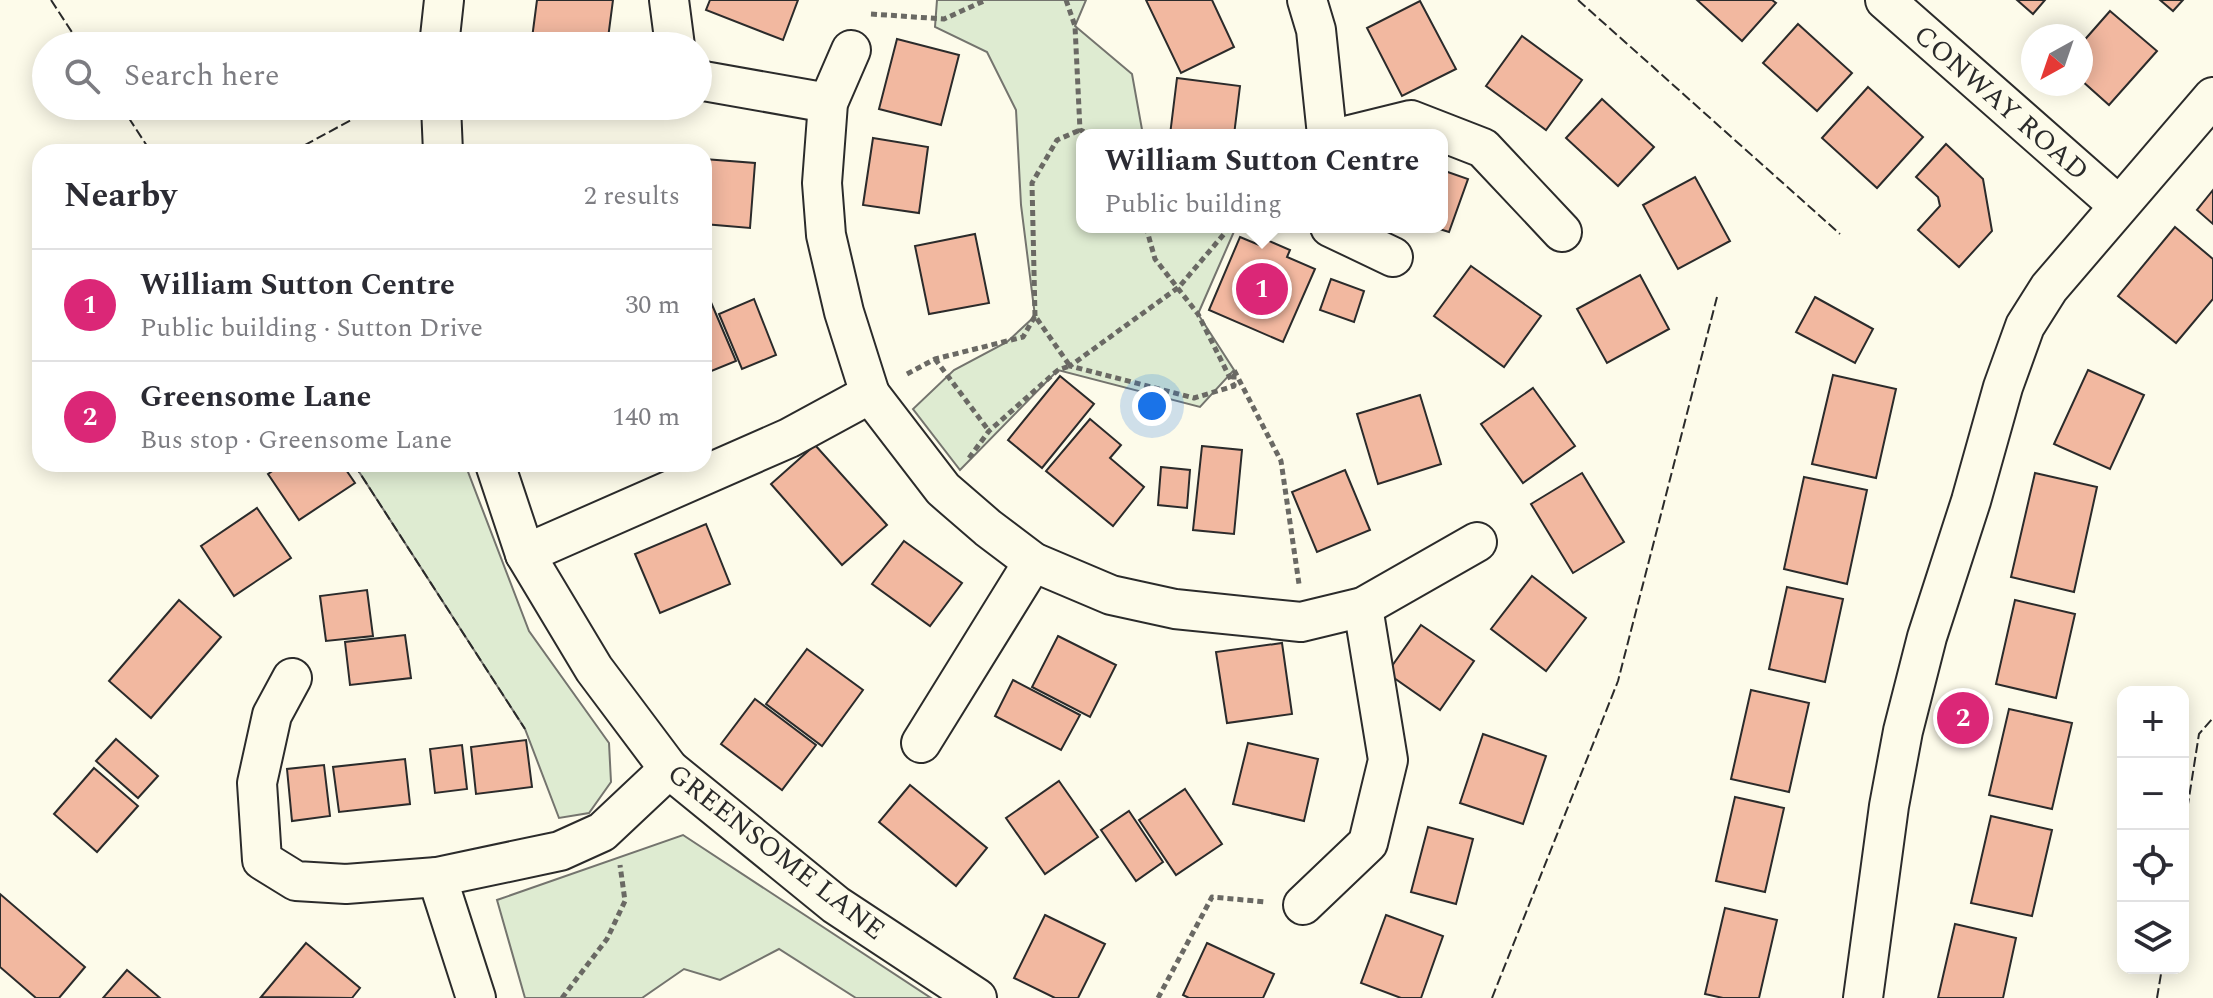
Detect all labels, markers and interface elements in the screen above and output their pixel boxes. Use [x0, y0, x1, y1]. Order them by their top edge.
street label: CONWAY ROAD [1904, 15, 2098, 192]
north arrow [2021, 24, 2093, 96]
search box [32, 32, 712, 120]
text: Search here [124, 53, 280, 99]
icon: search [60, 54, 104, 98]
popup [1076, 129, 1448, 233]
text: William Sutton Centre [1105, 138, 1419, 184]
text: Nearby [64, 170, 177, 222]
text: 2 results [584, 176, 680, 216]
text: Public building [1105, 184, 1282, 224]
pin: 1 [1236, 259, 1288, 319]
text: William Sutton Centre [140, 262, 455, 308]
text: 1 [83, 285, 97, 325]
text: 30 m [625, 285, 680, 325]
text: Public building · Sutton Drive [140, 308, 483, 348]
text: Greensome Lane [140, 374, 371, 420]
your location [1132, 386, 1172, 426]
text: 2 [83, 397, 97, 437]
text: 140 m [612, 397, 680, 437]
text: Bus stop · Greensome Lane [140, 420, 452, 460]
map controls [2117, 686, 2189, 974]
button: + [2117, 686, 2189, 758]
pin: 2 [1937, 688, 1989, 748]
street label: GREENSOME LANE [658, 753, 894, 951]
button: − [2117, 758, 2189, 830]
button: locate [2117, 830, 2189, 902]
button: layers [2117, 902, 2189, 974]

